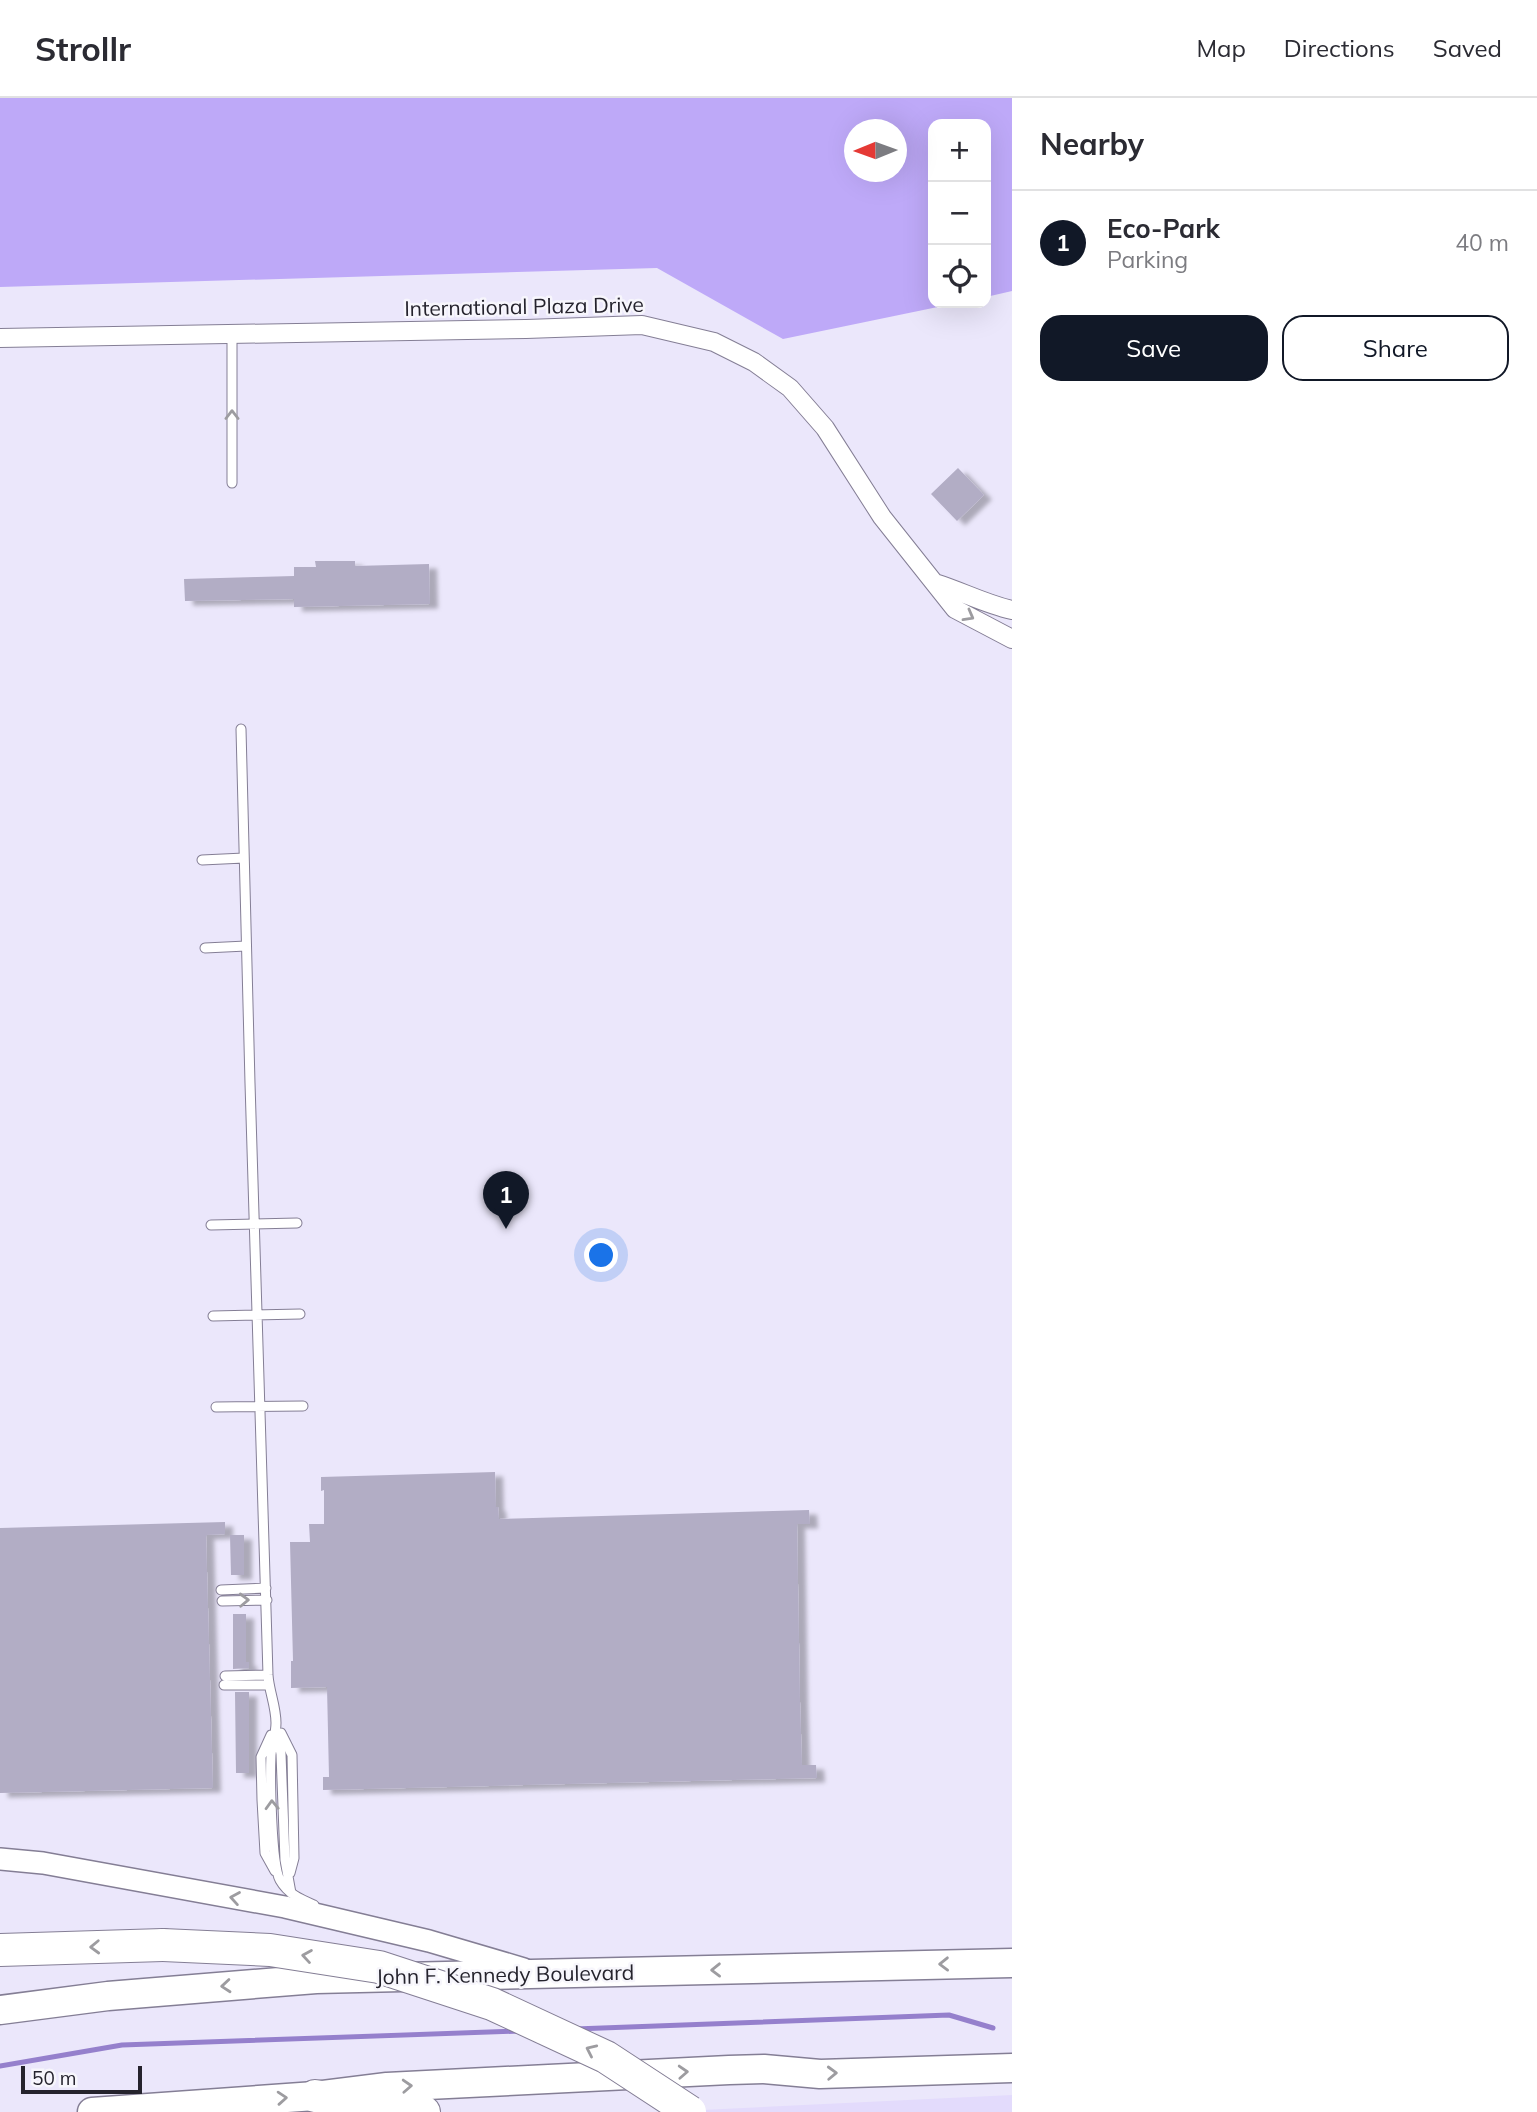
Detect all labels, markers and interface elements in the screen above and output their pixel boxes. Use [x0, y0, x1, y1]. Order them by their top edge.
text: Strollr [35, 28, 131, 69]
text: Map [1196, 33, 1246, 63]
text: Directions [1284, 33, 1395, 63]
text: Saved [1433, 33, 1502, 63]
north arrow [844, 119, 907, 182]
map controls [928, 119, 991, 308]
button: + [928, 119, 991, 182]
text: Nearby [1040, 125, 1144, 163]
button: − [928, 182, 991, 245]
text: Eco-Park [1107, 212, 1220, 245]
text: 1 [1056, 228, 1070, 257]
text: 40 m [1455, 228, 1509, 257]
button: locate [928, 245, 991, 308]
text: Parking [1107, 245, 1188, 274]
street label: International Plaza Drive [404, 291, 644, 321]
button: Save [1040, 315, 1268, 381]
button: Share [1282, 315, 1509, 381]
one-way arrow [224, 409, 240, 419]
one-way arrow [961, 608, 974, 622]
pin: 1 [483, 1171, 529, 1229]
your location [584, 1238, 618, 1272]
one-way arrow [239, 1593, 250, 1608]
one-way arrow [265, 1799, 280, 1810]
one-way arrow [229, 1892, 241, 1907]
one-way arrow [89, 1940, 100, 1955]
one-way arrow [301, 1948, 312, 1963]
one-way arrow [938, 1956, 949, 1972]
street label: John F. Kennedy Boulevard [376, 1959, 634, 1989]
one-way arrow [711, 1962, 722, 1977]
one-way arrow [221, 1978, 232, 1993]
one-way arrow [586, 2044, 598, 2058]
scale bar [21, 2063, 142, 2095]
one-way arrow [678, 2065, 689, 2080]
text: 50 m [32, 2066, 76, 2090]
one-way arrow [827, 2066, 838, 2081]
one-way arrow [401, 2078, 412, 2093]
one-way arrow [277, 2091, 288, 2106]

